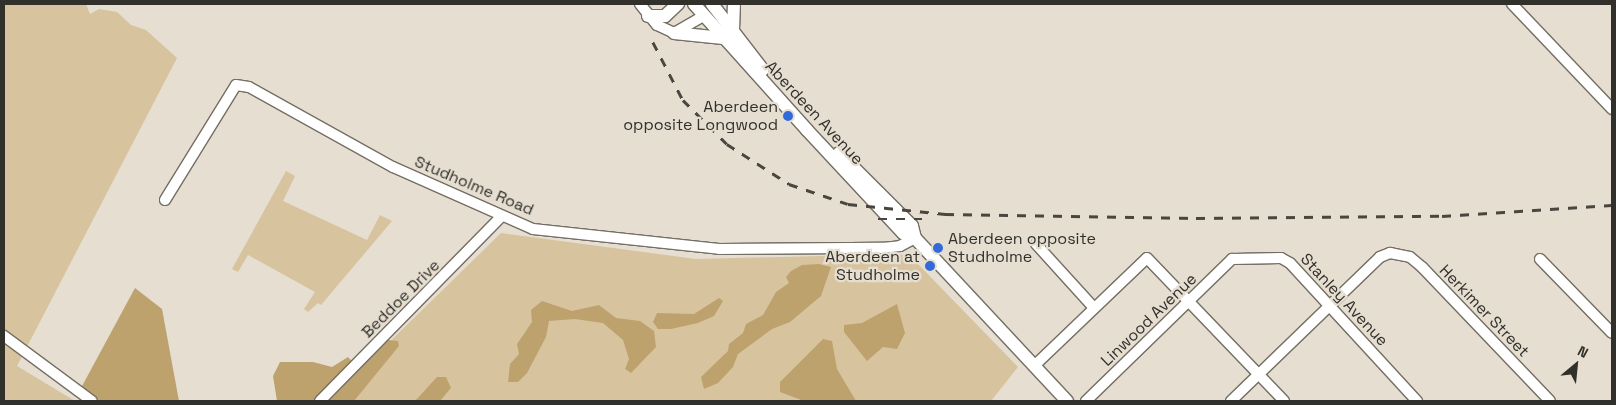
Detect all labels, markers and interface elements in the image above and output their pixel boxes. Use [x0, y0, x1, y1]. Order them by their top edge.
street label: Aberdeen Avenue [761, 57, 867, 169]
place label: Aberdeen opposite Longwood [623, 97, 778, 135]
marker: Aberdeen opposite Longwood [782, 110, 794, 122]
street label: Studholme Road [412, 152, 536, 220]
place label: Aberdeen opposite Studholme [948, 229, 1096, 267]
marker: Aberdeen opposite Studholme [932, 242, 944, 254]
place label: Aberdeen at Studholme [825, 247, 920, 285]
street label: Stanley Avenue [1296, 250, 1392, 350]
street label: Beddoe Drive [358, 256, 444, 342]
marker: Aberdeen at Studholme [924, 260, 936, 272]
street label: Herkimer Street [1435, 261, 1533, 361]
street label: Linwood Avenue [1097, 269, 1201, 371]
north arrow [1551, 340, 1601, 390]
text: N [1575, 342, 1591, 362]

